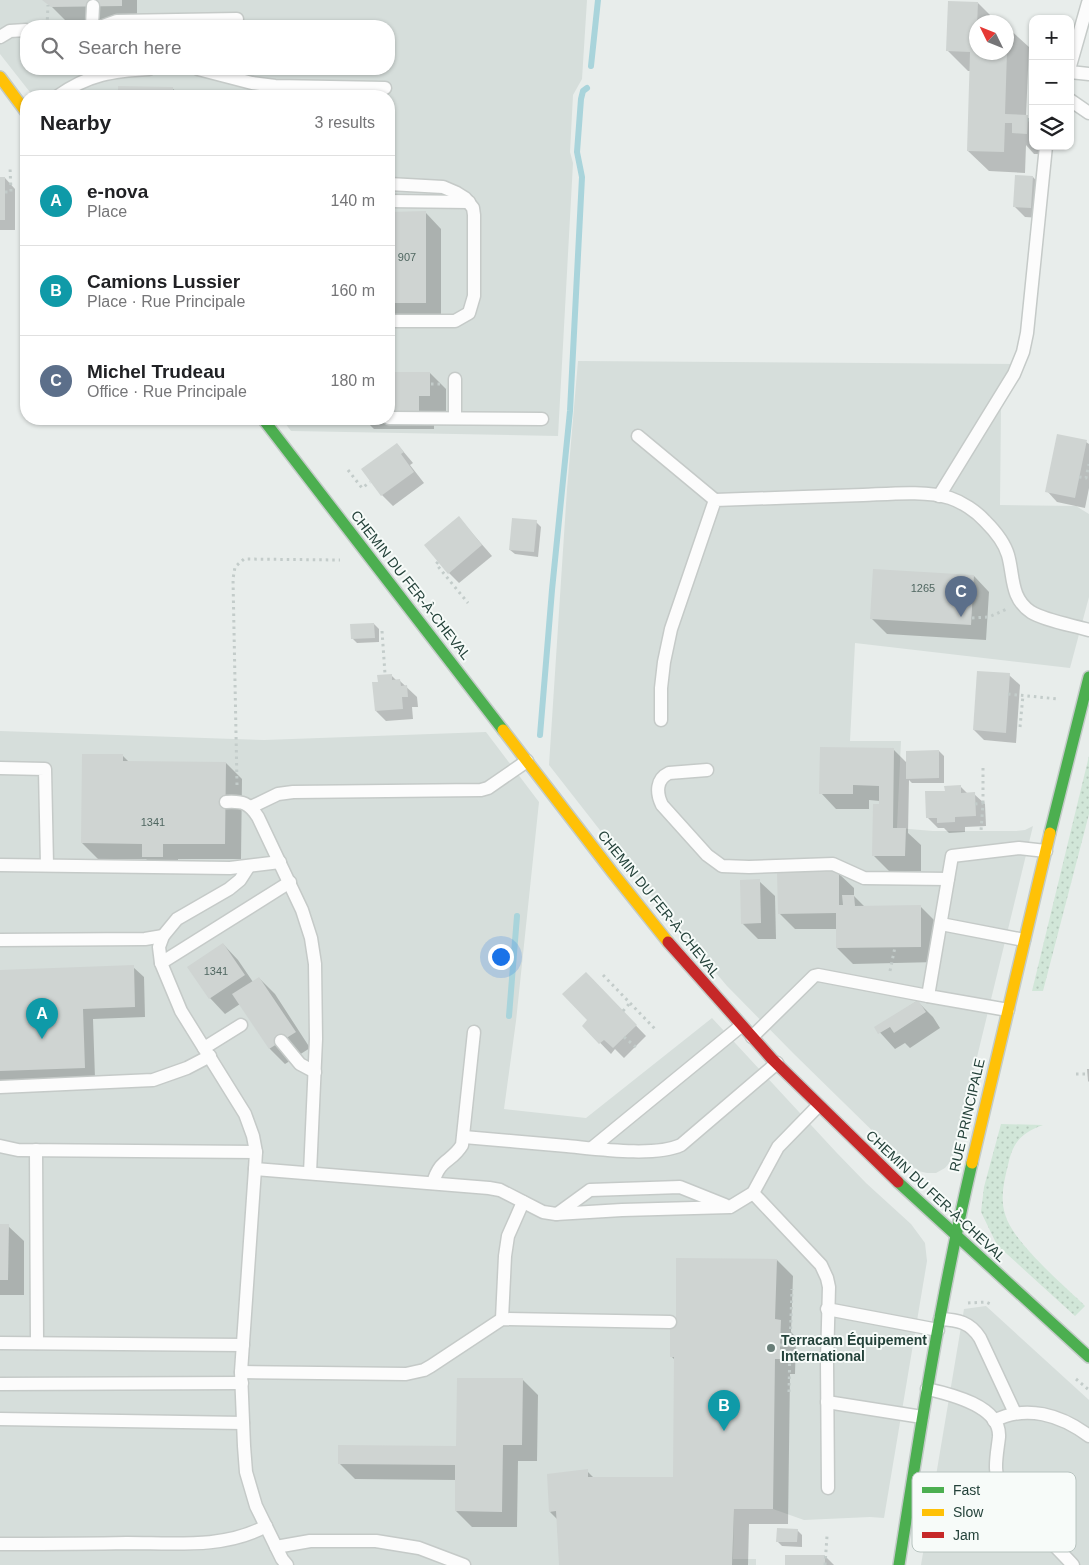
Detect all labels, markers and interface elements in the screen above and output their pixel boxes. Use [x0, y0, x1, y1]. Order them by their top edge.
north arrow [969, 15, 1014, 60]
map controls [1029, 15, 1074, 150]
button: + [1029, 15, 1074, 60]
search box [20, 20, 395, 75]
icon: search [38, 34, 66, 62]
text: Search here [78, 37, 182, 58]
button: − [1029, 60, 1074, 105]
button: layers [1029, 105, 1074, 150]
text: Nearby [40, 111, 111, 134]
text: 3 results [315, 114, 375, 131]
text: e-nova [87, 181, 148, 202]
text: A [50, 192, 62, 209]
text: 140 m [331, 192, 375, 209]
text: Place [87, 203, 127, 220]
house number: 907 [398, 251, 416, 263]
text: Camions Lussier [87, 271, 240, 292]
text: B [50, 282, 62, 299]
text: 160 m [331, 282, 375, 299]
text: Place · Rue Principale [87, 293, 245, 310]
text: Michel Trudeau [87, 361, 225, 382]
text: C [50, 372, 62, 389]
text: 180 m [331, 372, 375, 389]
text: Office · Rue Principale [87, 383, 247, 400]
street label: CHEMIN DU FER-À-CHEVAL [348, 507, 474, 663]
pin: C [945, 576, 977, 617]
house number: 1265 [911, 582, 935, 594]
house number: 1341 [141, 816, 165, 828]
street label: CHEMIN DU FER-À-CHEVAL [595, 827, 724, 981]
your location [488, 944, 514, 970]
house number: 1341 [204, 965, 228, 977]
pin: A [26, 998, 58, 1039]
street label: RUE PRINCIPALE [946, 1057, 988, 1173]
street label: CHEMIN DU FER-À-CHEVAL [863, 1127, 1009, 1265]
place label: Terracam Équipement International [781, 1332, 927, 1364]
marker: Terracam Équipement International [765, 1342, 777, 1354]
pin: B [708, 1390, 740, 1431]
legend [912, 1472, 1076, 1552]
text: Fast [953, 1482, 980, 1498]
text: Slow [953, 1504, 984, 1520]
text: Jam [953, 1527, 979, 1543]

